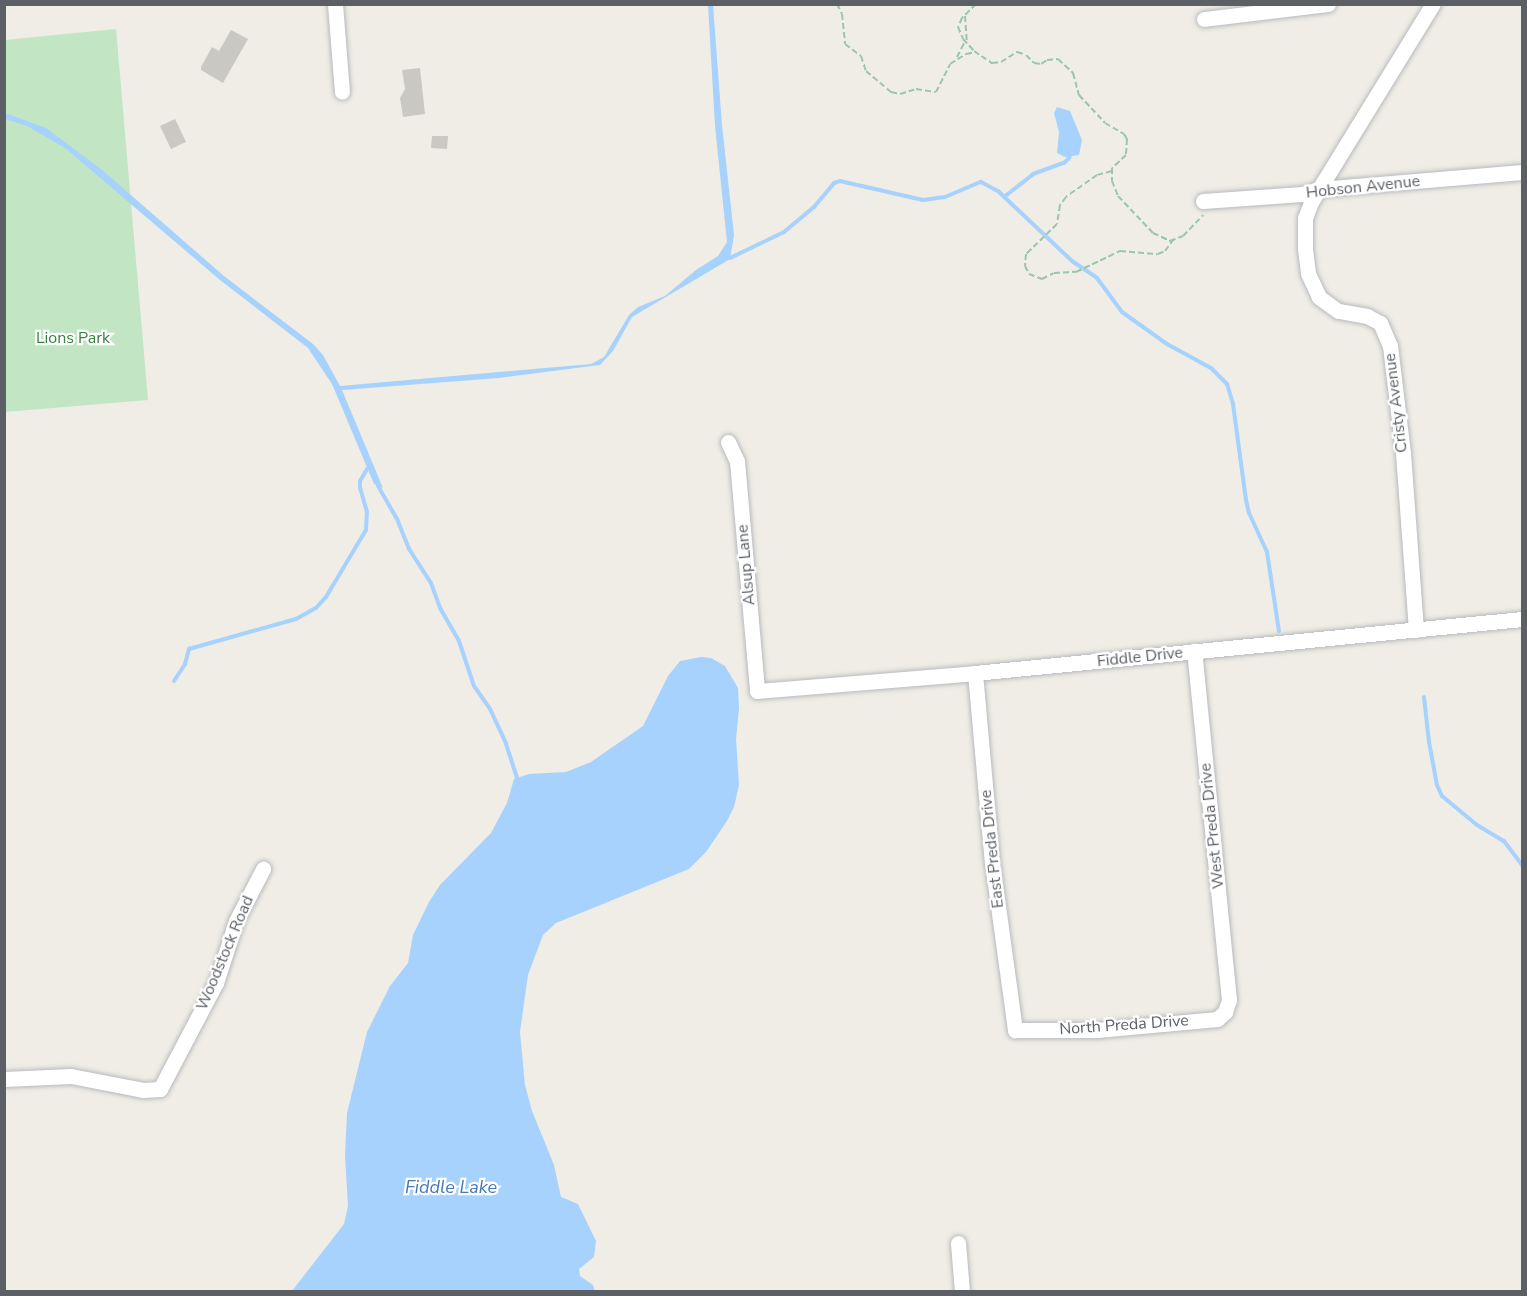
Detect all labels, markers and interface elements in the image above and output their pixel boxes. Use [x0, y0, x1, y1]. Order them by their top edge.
street label: Hobson Avenue [1305, 171, 1421, 203]
park label: Lions Park [36, 328, 110, 348]
street label: Cristy Avenue [1380, 352, 1412, 454]
street label: Alsup Lane [733, 524, 759, 606]
street label: Fiddle Drive [1096, 643, 1184, 671]
street label: West Preda Drive [1196, 762, 1228, 890]
street label: East Preda Drive [976, 789, 1008, 909]
street label: Woodstock Road [192, 893, 258, 1013]
street label: North Preda Drive [1059, 1011, 1189, 1039]
water label: Fiddle Lake [405, 1176, 497, 1198]

